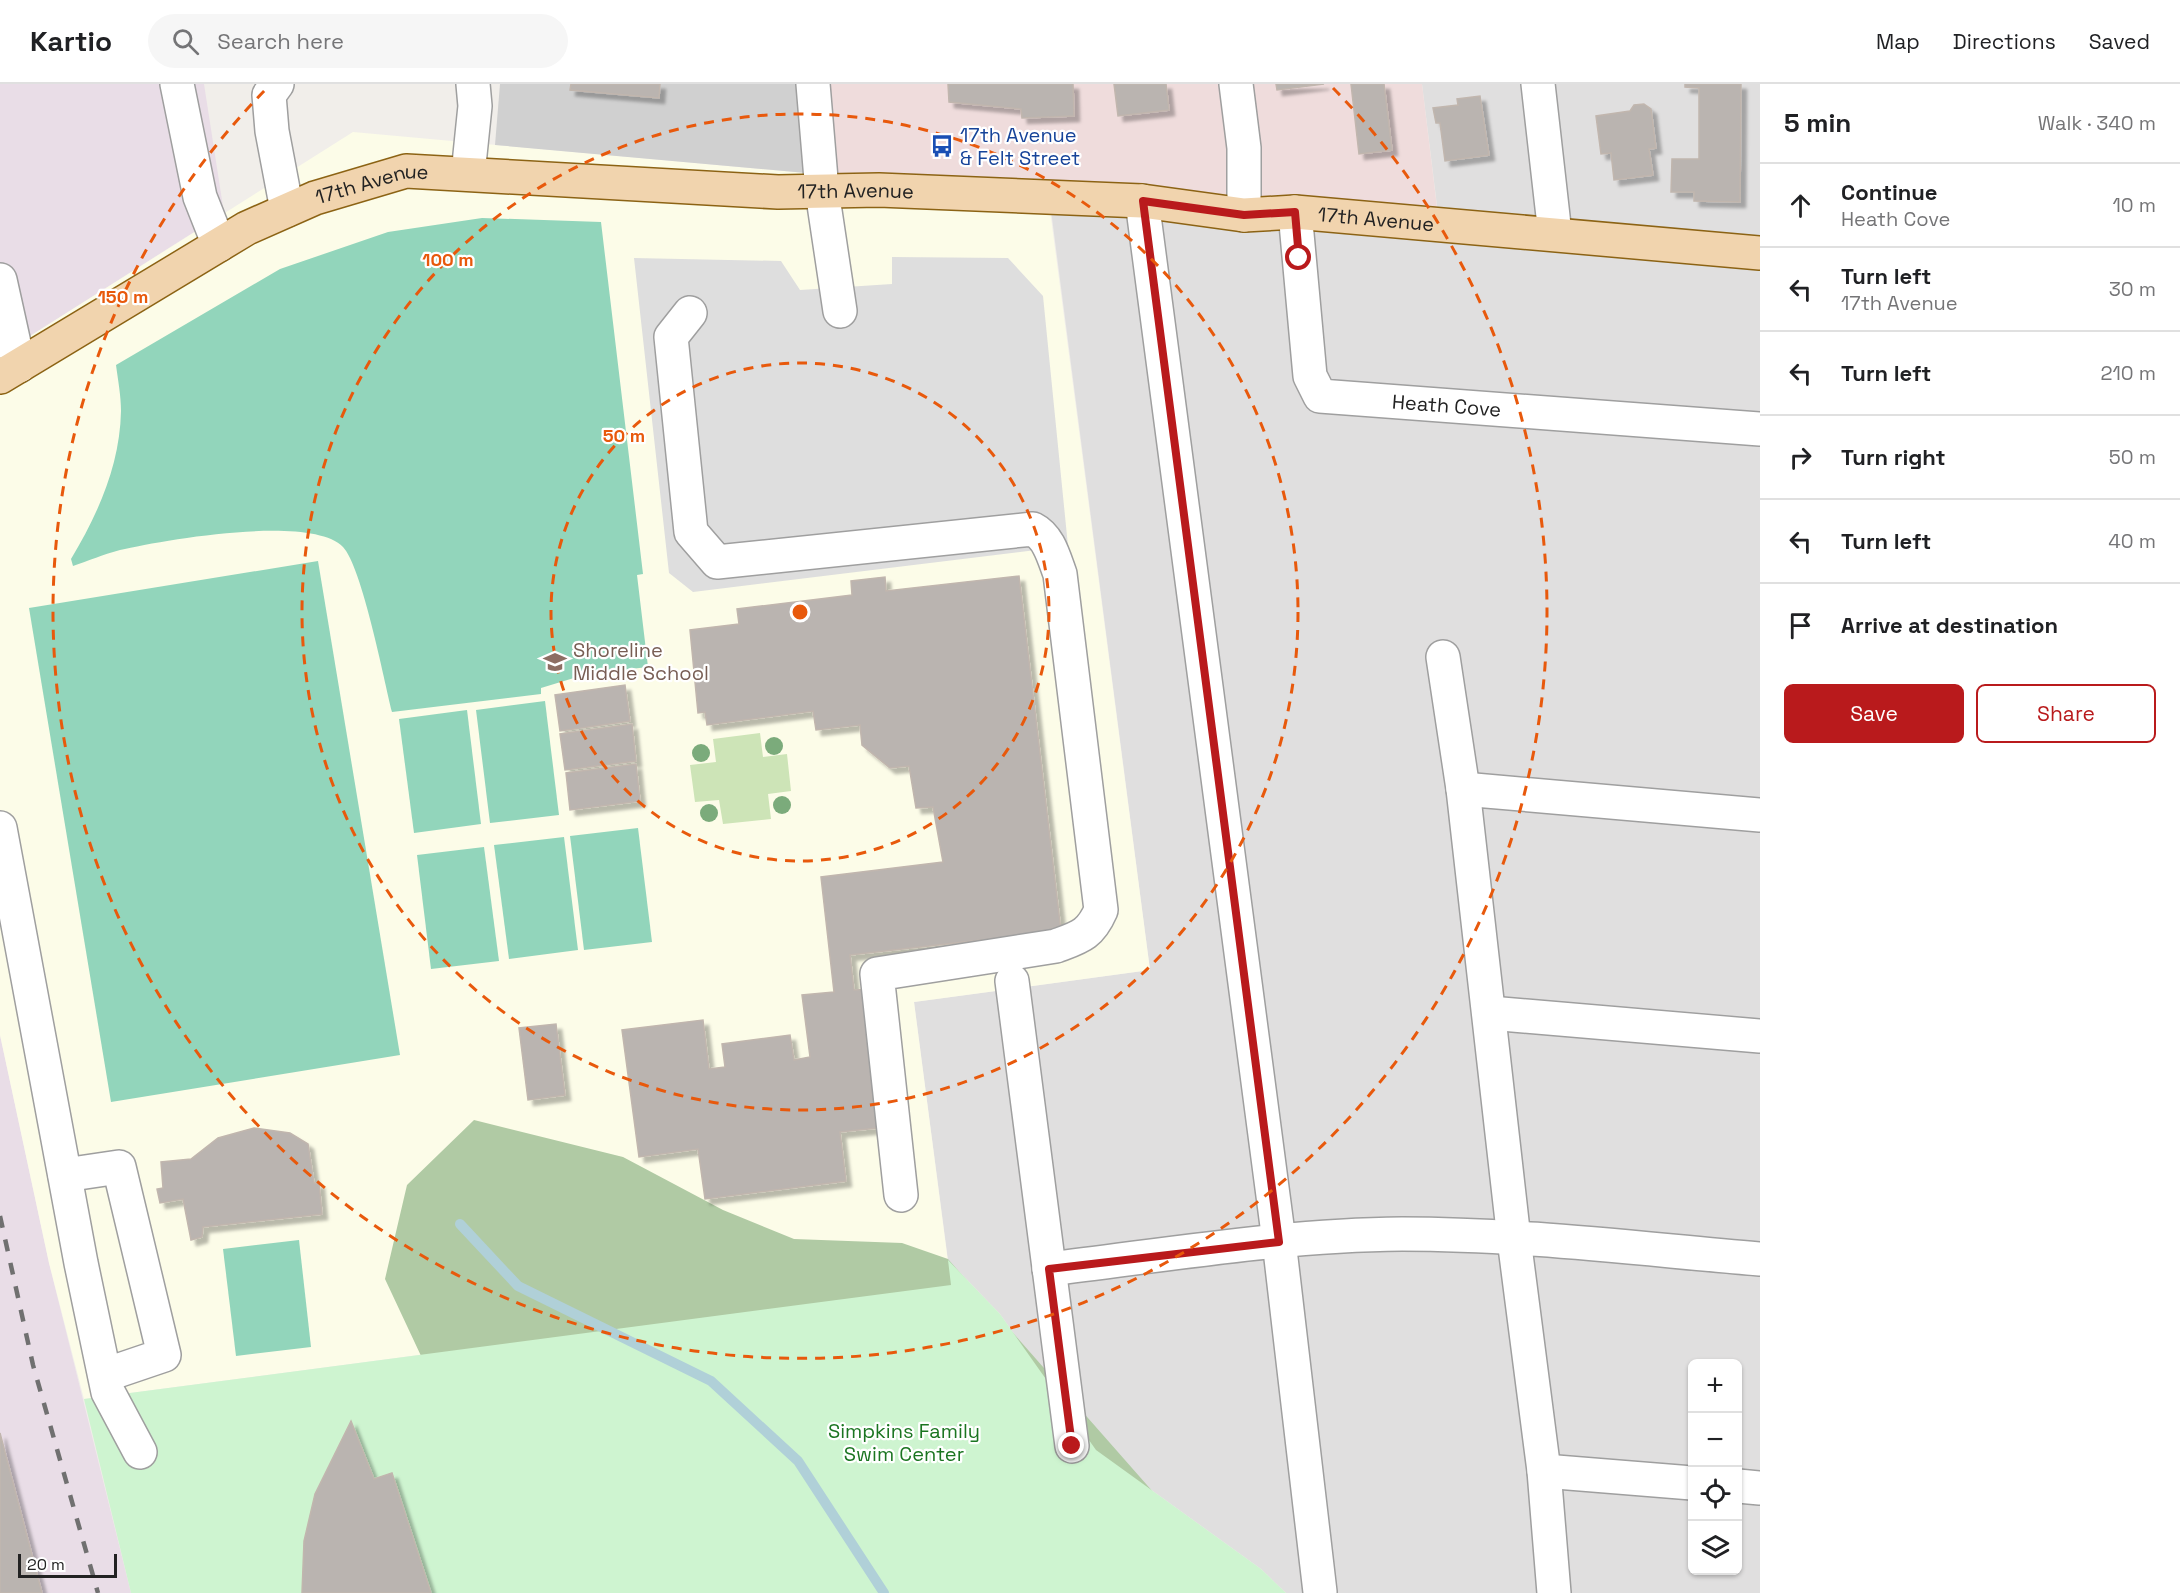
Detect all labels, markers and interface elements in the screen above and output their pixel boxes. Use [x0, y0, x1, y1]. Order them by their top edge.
search box [148, 14, 568, 68]
text: Kartio [30, 23, 112, 59]
icon: search [169, 25, 202, 58]
text: Search here [217, 27, 344, 55]
text: Map [1876, 28, 1920, 55]
text: Directions [1953, 28, 2056, 55]
text: Saved [2089, 28, 2150, 55]
text: 5 min [1784, 106, 1851, 140]
text: Walk · 340 m [2038, 110, 2156, 136]
place label: 17th Avenue & Felt Street [960, 122, 1080, 171]
bus stop icon: 17th Avenue & Felt Street [929, 133, 955, 159]
street label: 17th Avenue [312, 158, 429, 210]
street label: 17th Avenue [797, 177, 915, 205]
text: Continue [1841, 178, 1937, 206]
icon: ahead [1784, 189, 1817, 222]
text: 10 m [2112, 192, 2156, 218]
street label: 17th Avenue [1317, 201, 1435, 237]
text: Heath Cove [1841, 206, 1950, 232]
route start [1285, 244, 1311, 270]
text: 100 m [422, 248, 474, 271]
text: Turn left [1841, 262, 1931, 290]
icon: left [1784, 273, 1817, 306]
text: 30 m [2109, 276, 2156, 302]
text: 150 m [98, 285, 148, 308]
text: 17th Avenue [1841, 290, 1958, 316]
icon: left [1784, 357, 1817, 390]
text: Turn left [1841, 359, 1931, 387]
text: 210 m [2100, 360, 2156, 386]
street label: Heath Cove [1391, 388, 1502, 423]
text: 50 m [603, 424, 645, 447]
icon: right [1784, 441, 1817, 474]
text: Turn right [1841, 443, 1946, 471]
text: 50 m [2109, 444, 2156, 470]
icon: left [1784, 525, 1817, 558]
text: Turn left [1841, 527, 1931, 555]
text: 40 m [2108, 528, 2156, 554]
centre of rings [790, 602, 810, 622]
icon: arrive [1784, 609, 1817, 642]
text: Arrive at destination [1841, 611, 2058, 639]
place label: Shoreline Middle School [573, 637, 709, 686]
school or university icon: Shoreline Middle School [542, 649, 568, 675]
button: Save [1784, 684, 1964, 743]
button: Share [1976, 684, 2156, 743]
map controls [1688, 1359, 1742, 1575]
button: + [1688, 1359, 1742, 1413]
button: − [1688, 1413, 1742, 1467]
park label: Simpkins Family Swim Center [828, 1418, 980, 1467]
route end [1058, 1432, 1084, 1458]
button: locate [1688, 1467, 1742, 1521]
button: layers [1688, 1521, 1742, 1575]
scale bar [18, 1551, 117, 1578]
text: 20 m [27, 1554, 65, 1575]

